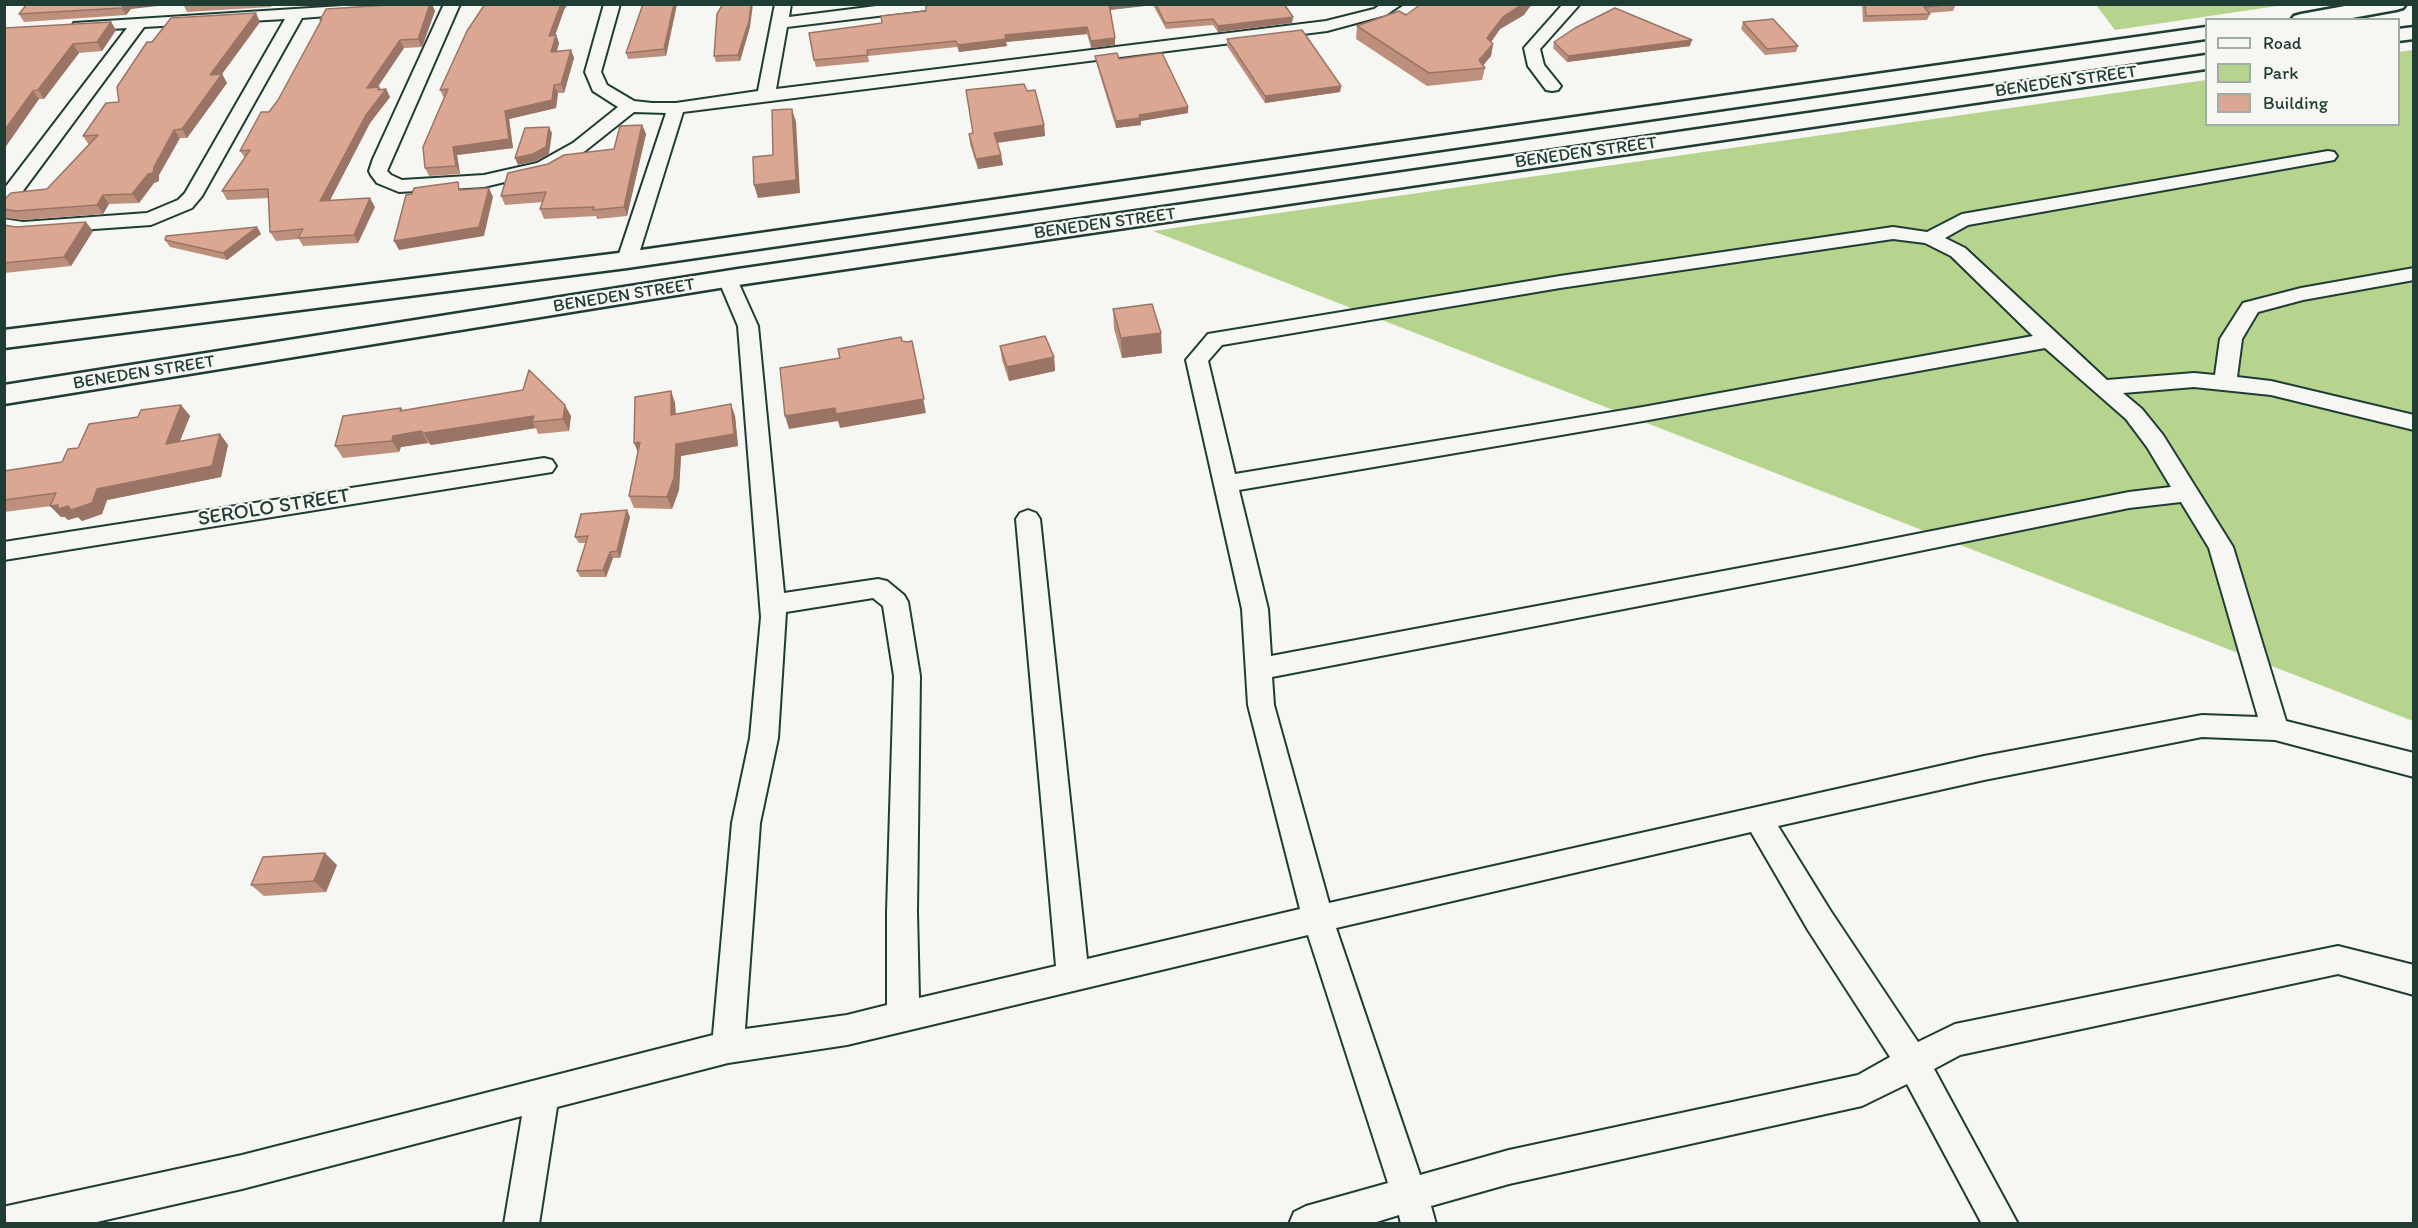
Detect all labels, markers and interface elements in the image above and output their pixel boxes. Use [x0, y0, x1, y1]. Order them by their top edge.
legend [2205, 18, 2400, 126]
text: Road [2263, 32, 2302, 54]
street label: BENEDEN STREET [1994, 61, 2138, 103]
text: Park [2263, 62, 2298, 84]
text: Building [2263, 92, 2328, 114]
street label: BENEDEN STREET [1514, 132, 1658, 174]
street label: BENEDEN STREET [1033, 203, 1177, 245]
street label: BENEDEN STREET [552, 274, 696, 318]
street label: BENEDEN STREET [72, 351, 216, 395]
street label: SEROLO STREET [196, 484, 352, 532]

